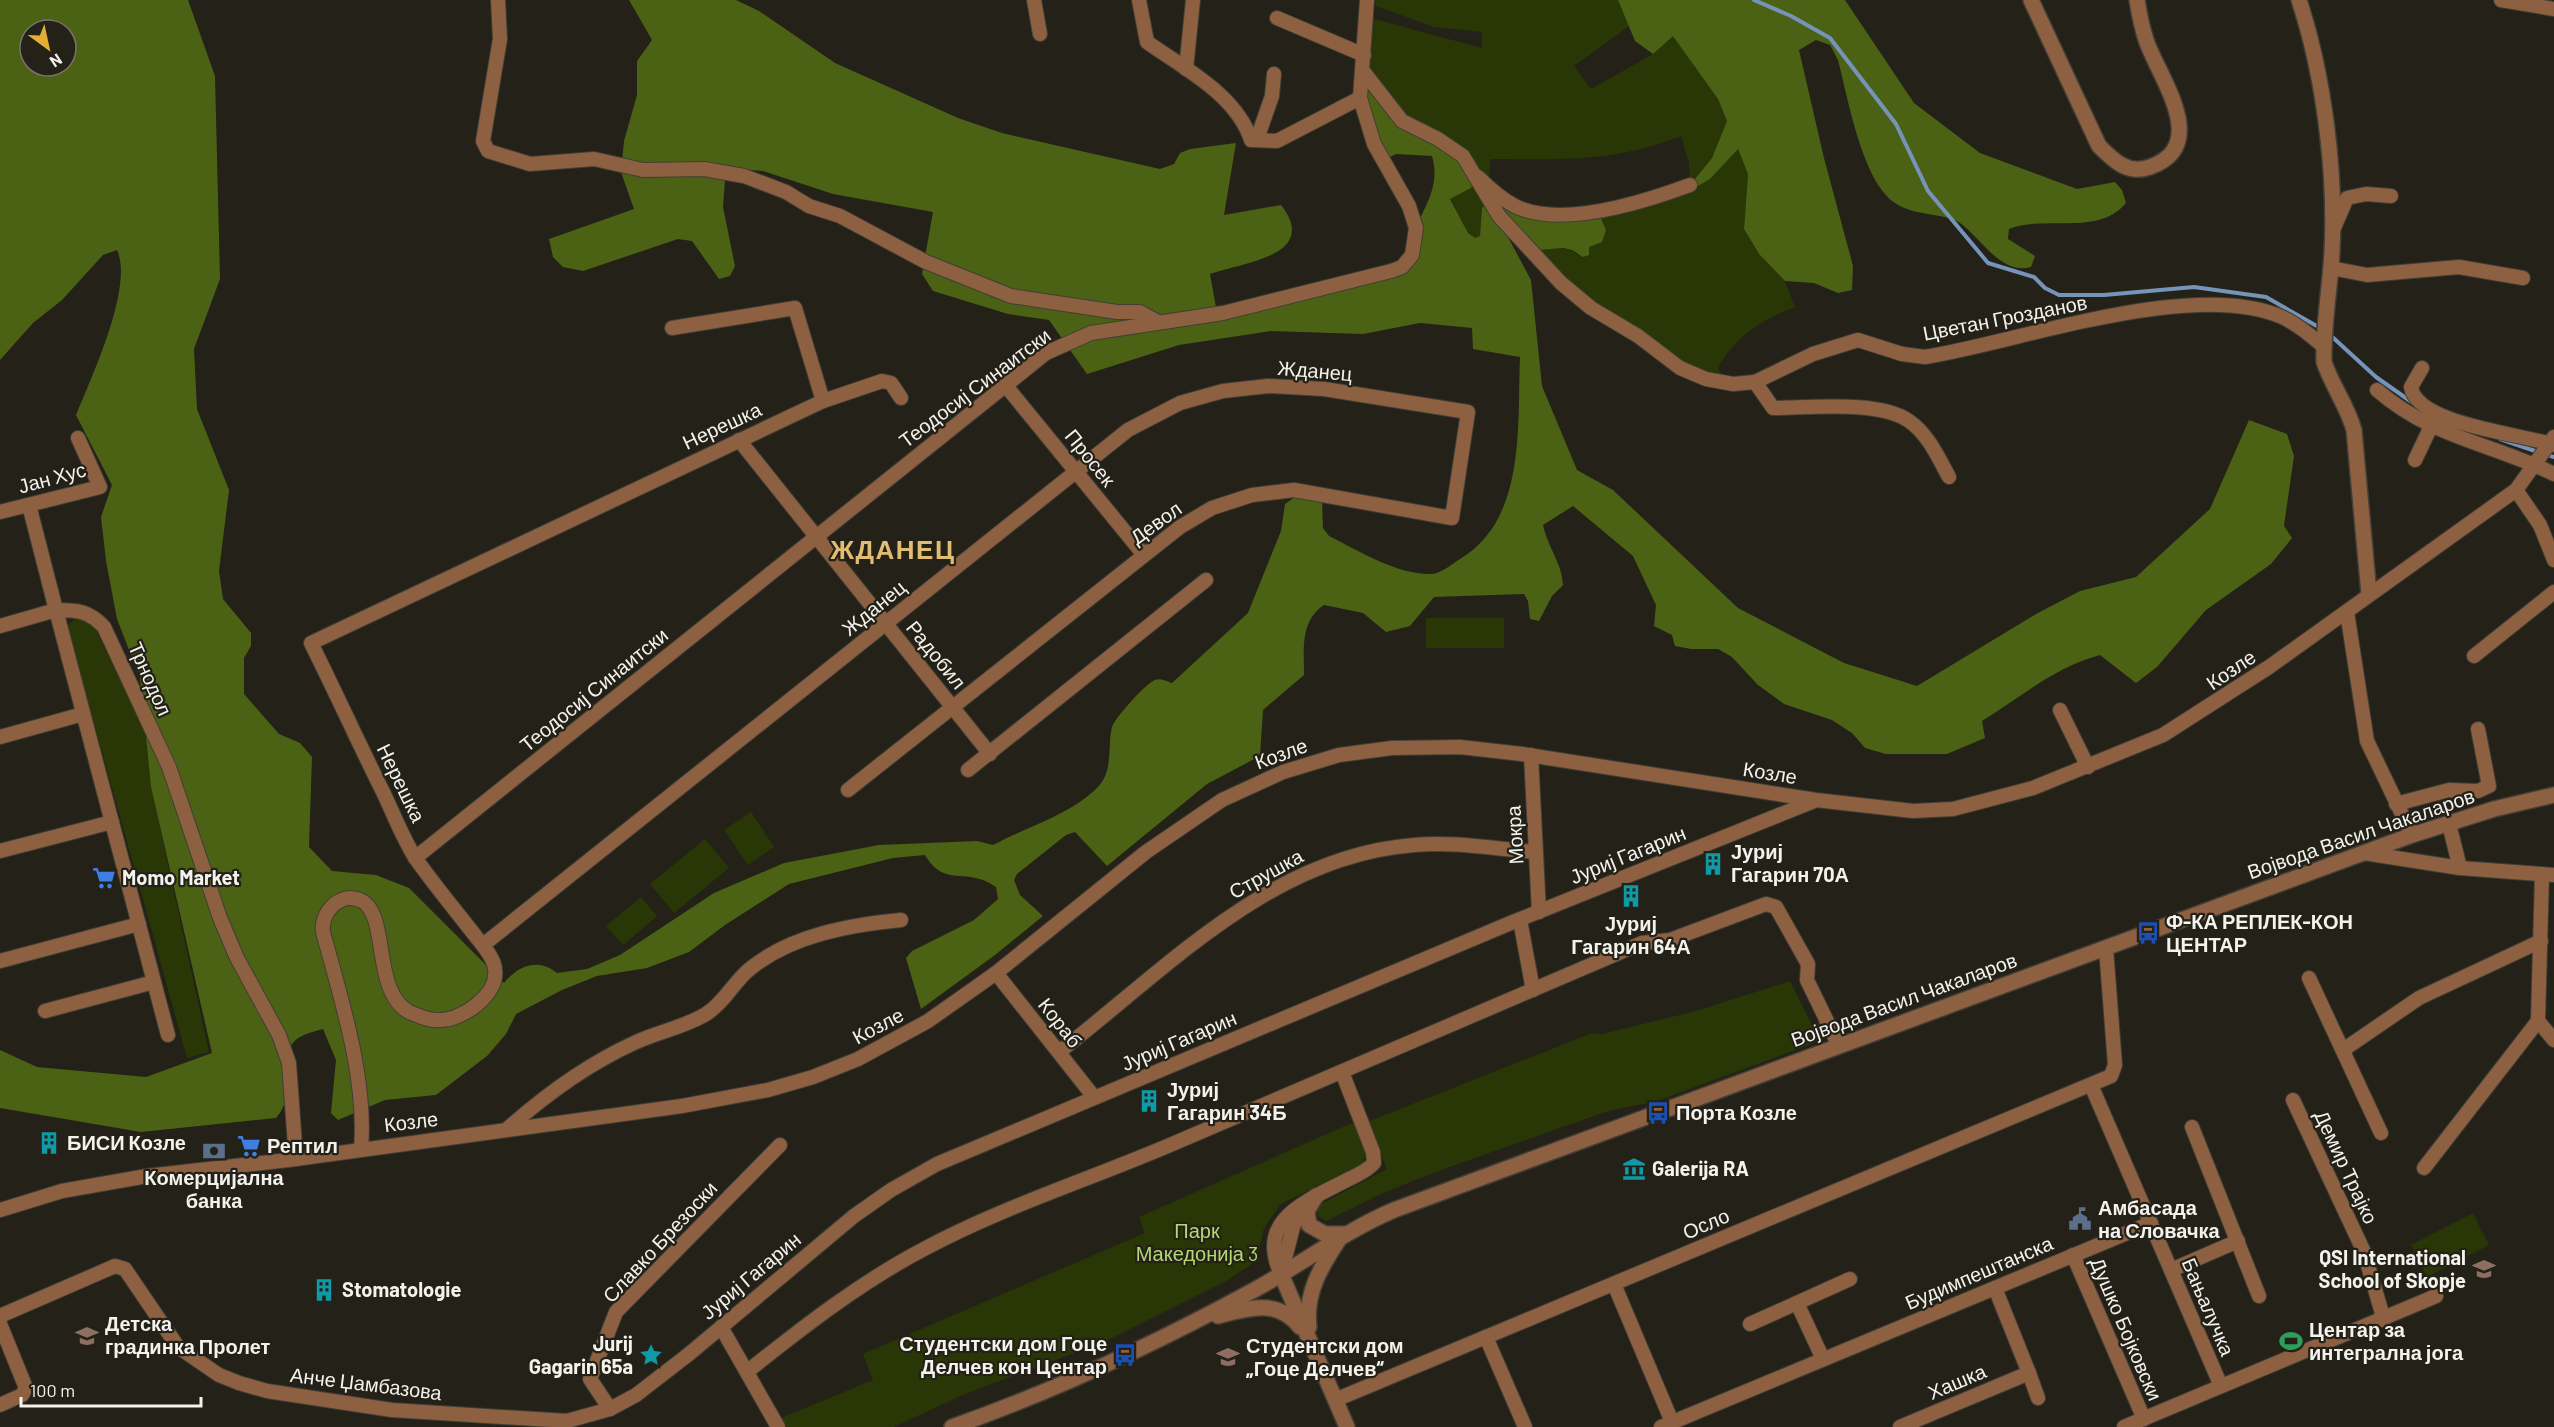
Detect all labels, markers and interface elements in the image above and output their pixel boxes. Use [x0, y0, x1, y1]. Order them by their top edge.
north arrow [18, 18, 78, 78]
text: N [47, 50, 66, 72]
street label: Цветан Грозданов [1921, 289, 2089, 345]
street label: Теодосиј Синаитски [894, 323, 1055, 452]
street label: Жданец [1277, 355, 1353, 385]
street label: Нерешка [678, 396, 766, 454]
street label: Просек [1061, 424, 1121, 491]
street label: Јан Хус [15, 457, 88, 498]
street label: Девол [1125, 496, 1186, 549]
district label: ЖДАНЕЦ [830, 533, 955, 564]
street label: Жданец [837, 574, 910, 640]
street label: Радобил [902, 615, 972, 693]
street label: Теодосиј Синаитски [515, 622, 672, 756]
street label: Трнодол [124, 638, 178, 719]
street label: Козле [2201, 644, 2260, 694]
street label: Козле [1251, 732, 1310, 774]
street label: Нерешка [373, 739, 432, 826]
street label: Козле [1741, 756, 1799, 788]
street label: Војвода Васил Чакаларов [2244, 783, 2477, 883]
street label: Мокра [1500, 804, 1528, 865]
street label: Јуриј Гагарин [1566, 820, 1689, 888]
place label: Јуриј Гагарин 70А [1731, 839, 1849, 886]
street label: Струшка [1224, 843, 1307, 903]
building icon: Јуриј Гагарин 70А [1700, 851, 1726, 877]
supermarket icon: Momo Market [91, 865, 117, 891]
place label: Momo Market [122, 865, 240, 889]
building icon: Јуриј Гагарин 64А [1618, 883, 1644, 909]
place label: Ф-КА РЕПЛЕК-КОН ЦЕНТАР [2166, 909, 2353, 956]
place label: Јуриј Гагарин 64А [1571, 911, 1691, 958]
bus stop icon: Ф-КА РЕПЛЕК-КОН ЦЕНТАР [2135, 920, 2161, 946]
street label: Војвода Васил Чакаларов [1787, 947, 2020, 1051]
street label: Кораб [1034, 993, 1088, 1052]
street label: Козле [848, 1002, 907, 1048]
street label: Јуриј Гагарин [1117, 1005, 1240, 1075]
place label: Јуриј Гагарин 34Б [1167, 1077, 1287, 1124]
building icon: Јуриј Гагарин 34Б [1136, 1088, 1162, 1114]
bus stop icon: Порта Козле [1645, 1100, 1671, 1126]
place label: Порта Козле [1676, 1100, 1797, 1124]
street label: Козле [382, 1106, 439, 1136]
street label: Демир Трајко [2310, 1106, 2384, 1227]
building icon: БИСИ Козле [36, 1130, 62, 1156]
place label: БИСИ Козле [67, 1130, 186, 1154]
supermarket icon: Рептил [236, 1133, 262, 1159]
place label: Рептил [267, 1133, 338, 1157]
bank icon: Комерцијална банка [201, 1138, 227, 1164]
museum icon: Galerija RA [1621, 1156, 1647, 1182]
place label: Galerija RA [1652, 1156, 1749, 1180]
place label: Комерцијална банка [144, 1165, 285, 1212]
street label: Славко Брезоски [597, 1176, 722, 1307]
place label: Амбасада на Словачка [2098, 1195, 2221, 1242]
street label: Осло [1679, 1203, 1733, 1244]
public building icon: Амбасада на Словачка [2067, 1206, 2093, 1232]
park label: Парк Македонија 3 [1136, 1218, 1258, 1265]
street label: Јуриј Гагарин [696, 1227, 805, 1324]
street label: Будимпештанска [1901, 1230, 2057, 1314]
place label: QSI International School of Skopje [2319, 1245, 2466, 1292]
street label: Душко Бојковски [2086, 1253, 2168, 1404]
street label: Бањалучка [2178, 1254, 2241, 1360]
school or university icon: QSI International School of Skopje [2471, 1256, 2497, 1282]
building icon: Stomatologie [311, 1277, 337, 1303]
place label: Stomatologie [342, 1277, 461, 1301]
place label: Детска градинка Пролет [105, 1311, 270, 1358]
place label: Центар за интегрална јога [2309, 1317, 2464, 1364]
school or university icon: Детска градинка Пролет [74, 1323, 100, 1349]
sports icon: Центар за интегрална јога [2278, 1328, 2304, 1354]
place label: Jurij Gagarin 65a [529, 1331, 633, 1378]
place label: Студентски дом Гоце Делчев кон Центар [899, 1331, 1107, 1378]
place label: Студентски дом „Гоце Делчев“ [1246, 1333, 1404, 1380]
place icon: Jurij Gagarin 65a [638, 1342, 664, 1368]
bus stop icon: Студентски дом Гоце Делчев кон Центар [1112, 1342, 1138, 1368]
school or university icon: Студентски дом „Гоце Делчев“ [1215, 1344, 1241, 1370]
street label: Хашка [1924, 1358, 1990, 1404]
street label: Анче Џамбазова [289, 1362, 444, 1404]
scale bar [21, 1370, 201, 1408]
text: 100 m [30, 1379, 75, 1401]

